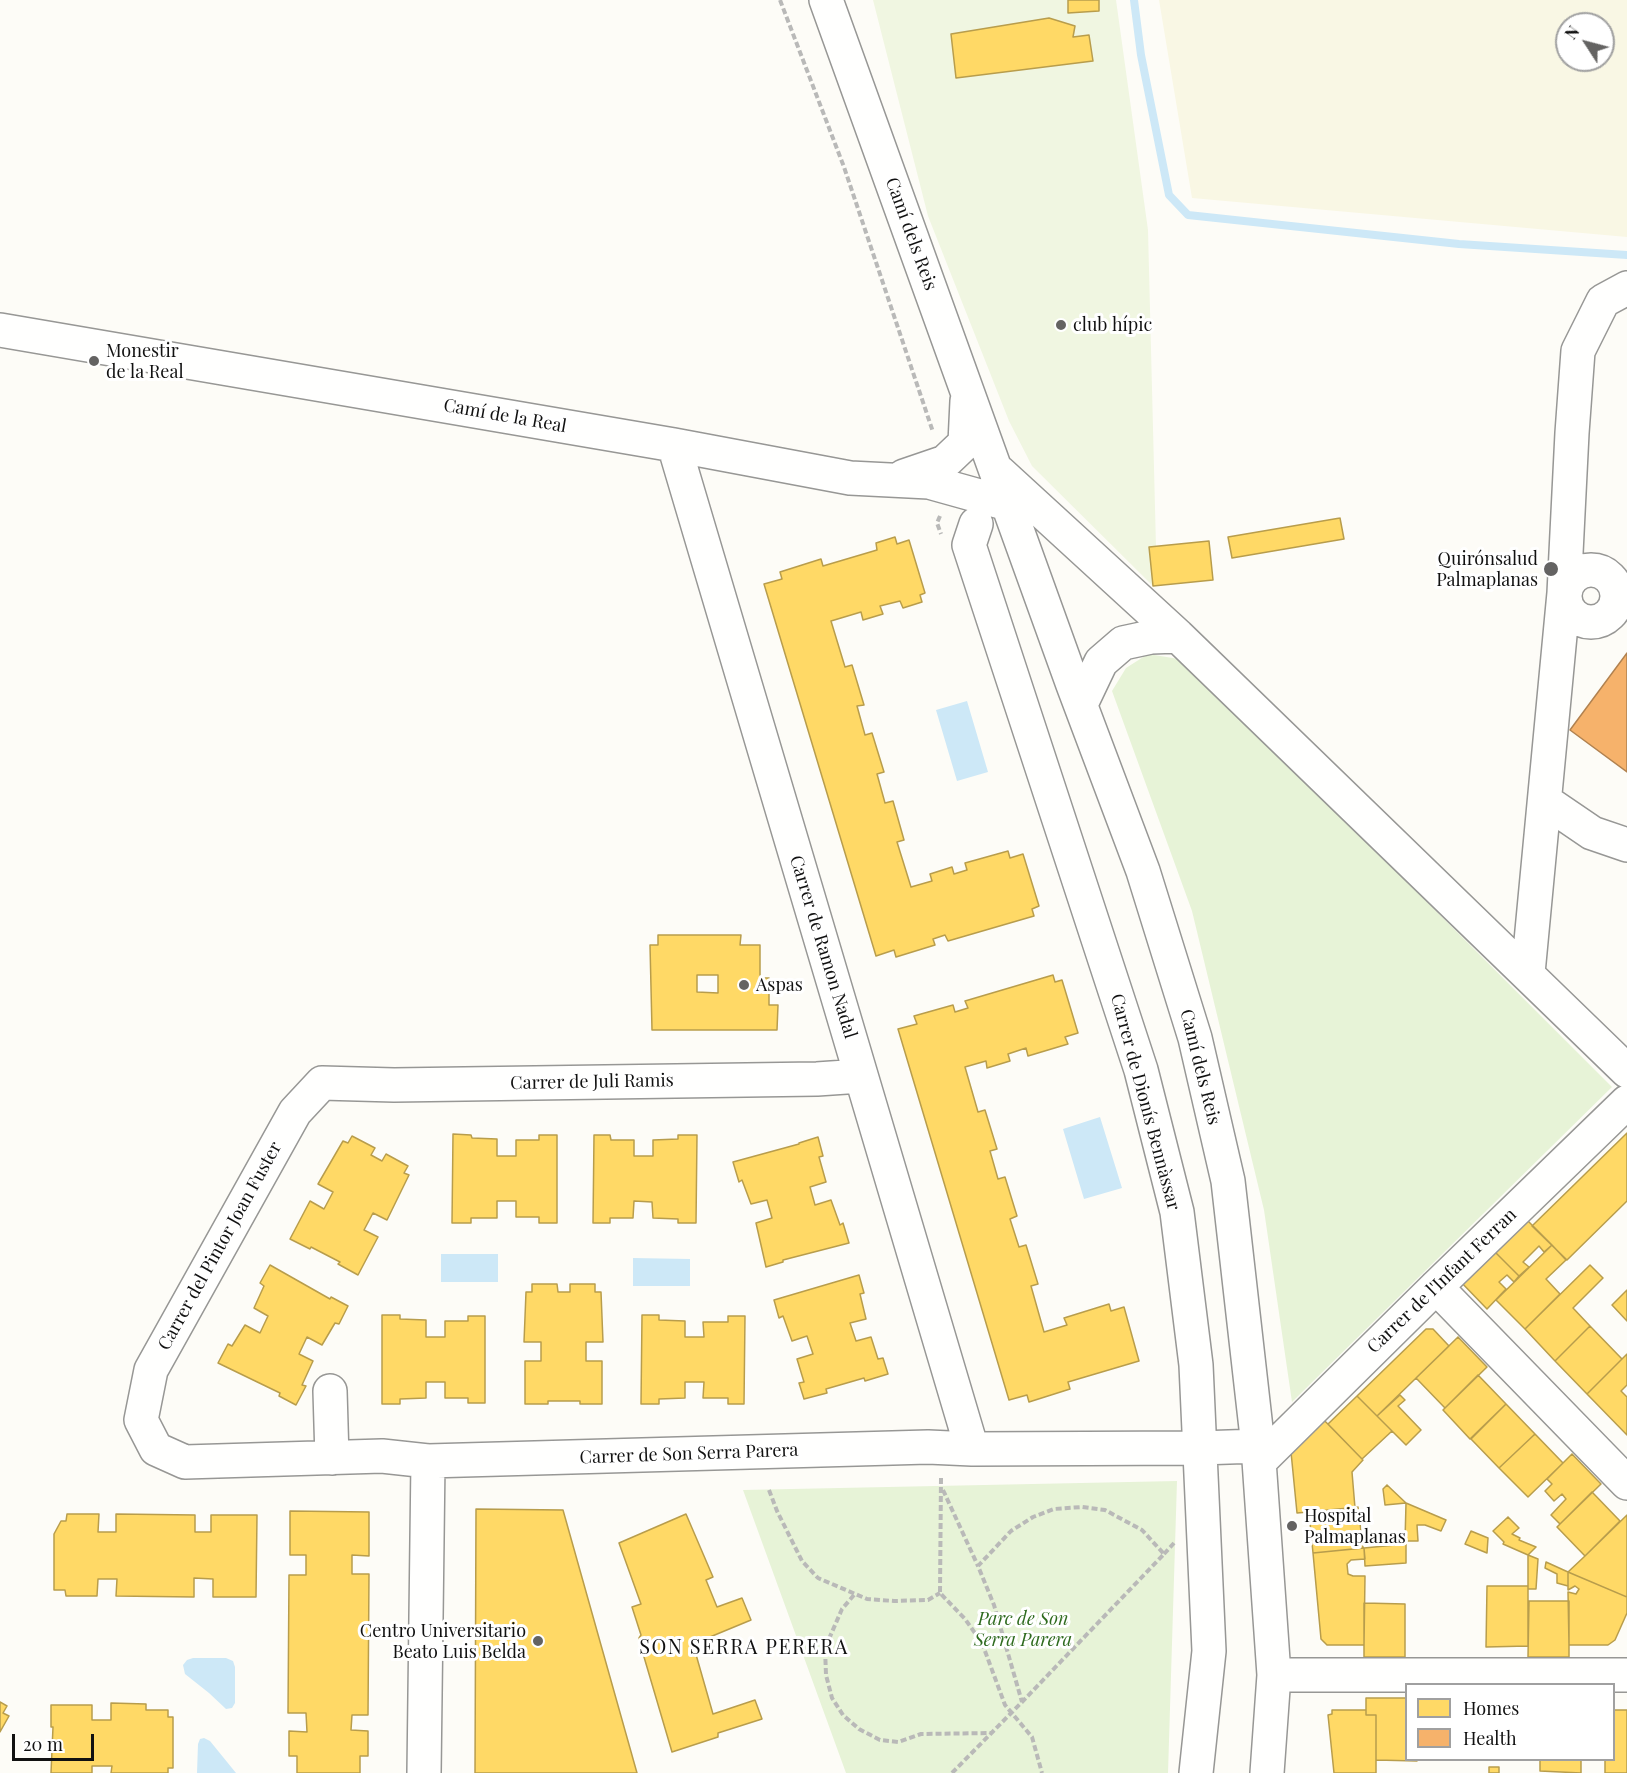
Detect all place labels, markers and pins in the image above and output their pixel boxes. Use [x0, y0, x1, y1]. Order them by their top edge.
place label: club hípic [1073, 314, 1152, 336]
marker: club hípic [1054, 318, 1068, 332]
place label: Monestir de la Real [106, 340, 184, 382]
marker: Monestir de la Real [87, 354, 101, 368]
place label: Quirónsalud Palmaplanas [1436, 548, 1538, 590]
marker: Quirónsalud Palmaplanas [1542, 560, 1560, 578]
place label: Aspas [756, 974, 803, 996]
marker: Aspas [737, 978, 751, 992]
place label: Hospital Palmaplanas [1304, 1505, 1406, 1547]
marker: Hospital Palmaplanas [1285, 1519, 1299, 1533]
place label: Centro Universitario Beato Luis Belda [360, 1620, 526, 1662]
marker: Centro Universitario Beato Luis Belda [531, 1634, 545, 1648]

